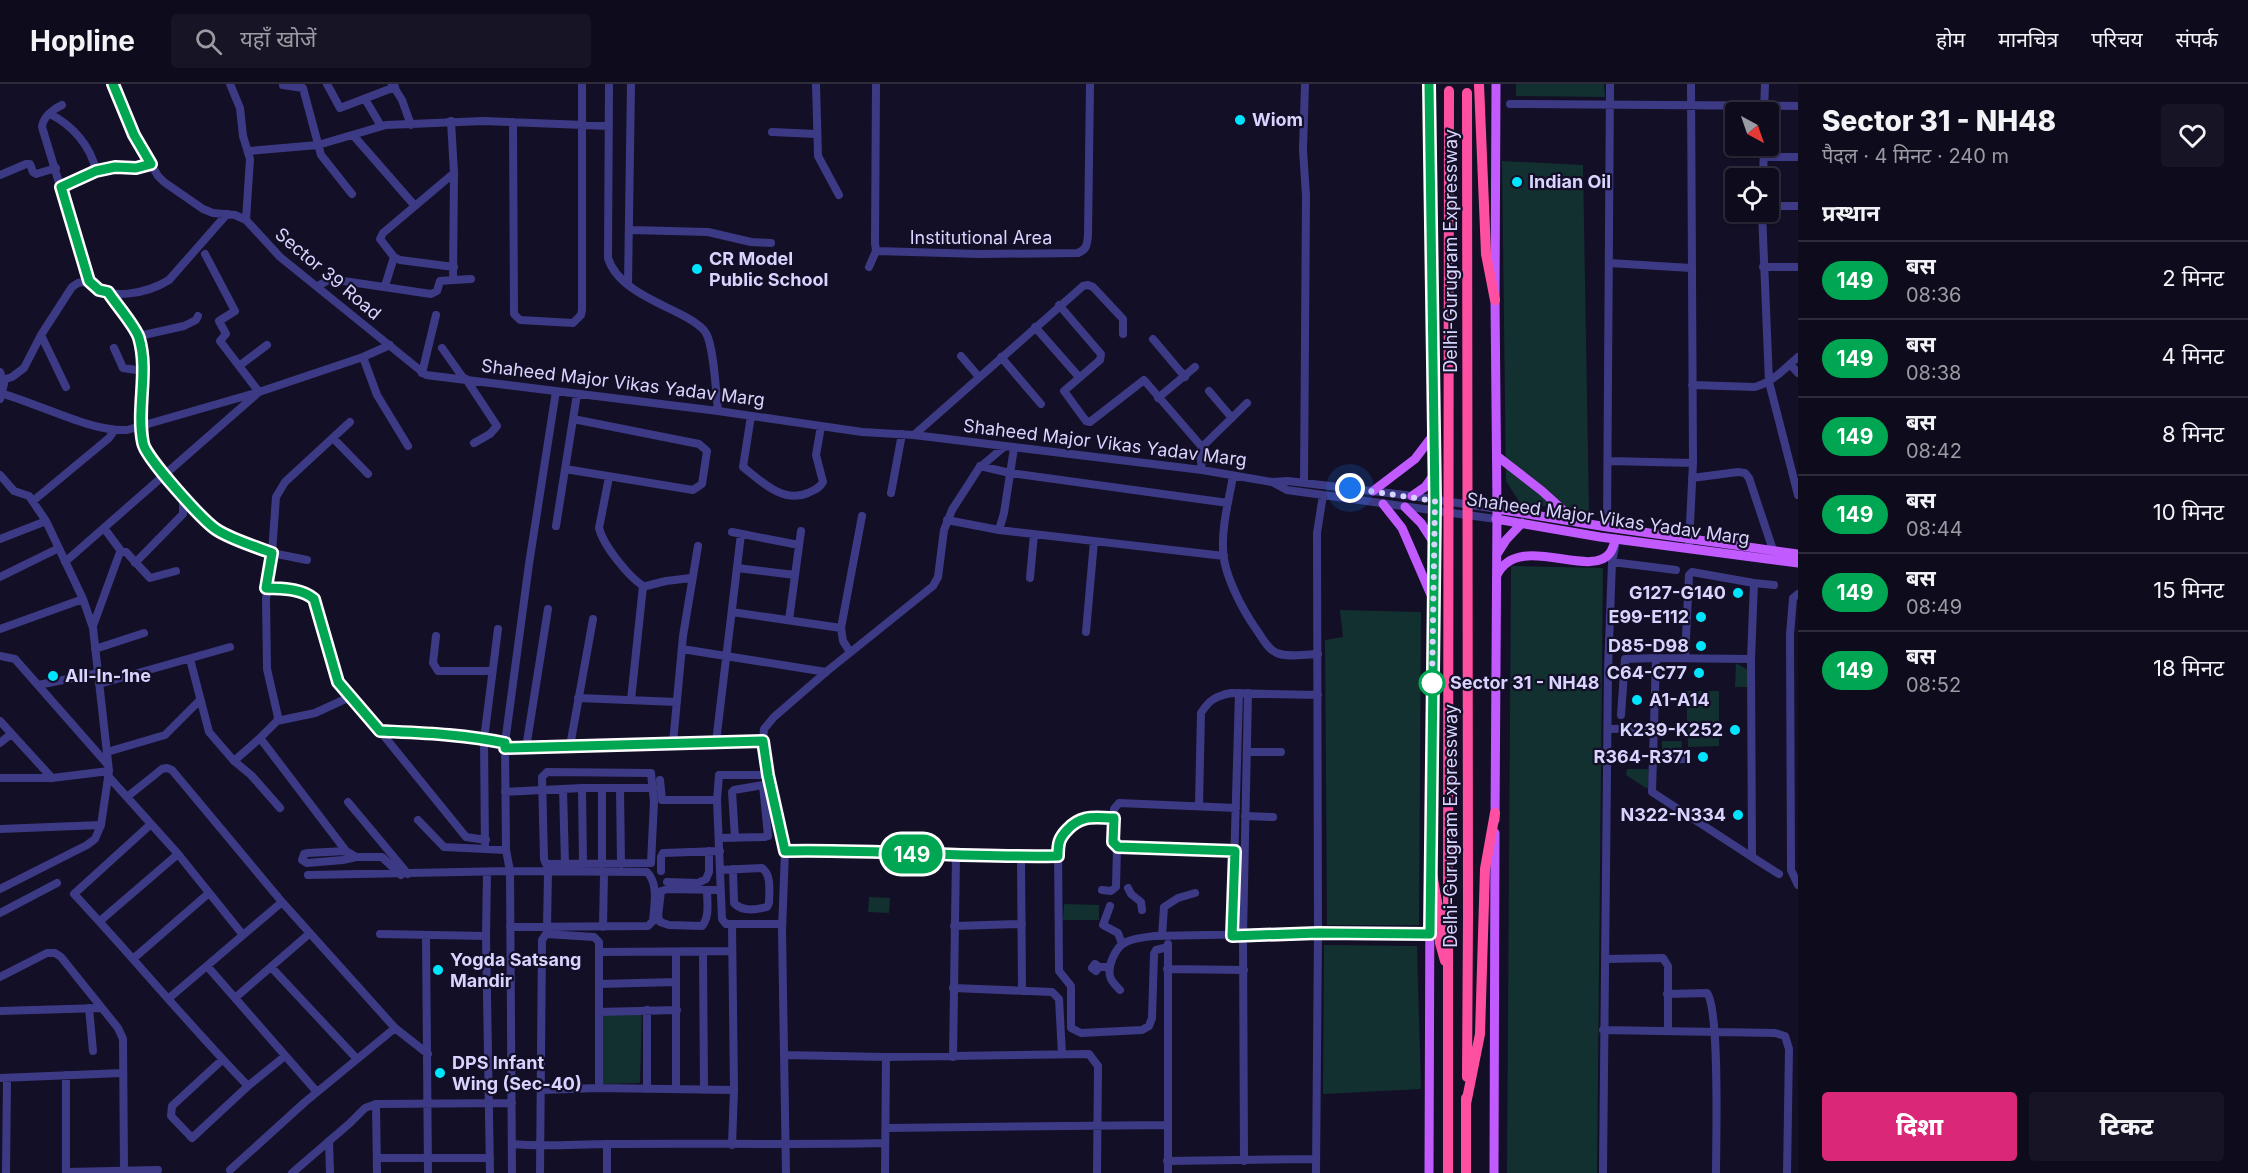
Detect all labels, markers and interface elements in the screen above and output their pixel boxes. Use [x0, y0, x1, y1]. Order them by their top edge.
search box [171, 14, 591, 68]
text: Hopline [30, 24, 135, 58]
icon: search [192, 25, 225, 58]
text: यहाँ खोजें [240, 26, 316, 52]
text: होम [1936, 27, 1965, 52]
text: मानचित्र [1998, 27, 2058, 52]
text: परिचय [2091, 27, 2143, 52]
text: संपर्क [2176, 27, 2218, 52]
north arrow [1725, 102, 1779, 156]
map controls [1725, 102, 1779, 222]
text: Sector 31 - NH48 [1822, 104, 2056, 138]
button: heart [2161, 104, 2224, 167]
place label: Wiom [1252, 109, 1303, 130]
marker: Wiom [1233, 113, 1247, 127]
street label: Delhi-Gurugram Expressway [1440, 129, 1461, 373]
text: पैदल · 4 मिनट · 240 m [1822, 144, 2009, 168]
button: locate [1725, 168, 1779, 222]
place label: Indian Oil [1529, 171, 1611, 192]
marker: Indian Oil [1510, 175, 1524, 189]
text: प्रस्थान [1822, 200, 1880, 226]
street label: Sector 39 Road [271, 223, 385, 324]
street label: Institutional Area [910, 227, 1052, 248]
place label: CR Model Public School [709, 248, 828, 290]
text: बस [1906, 253, 1936, 279]
marker: CR Model Public School [690, 262, 704, 276]
text: 2 मिनट [2162, 265, 2224, 291]
text: 149 [1837, 268, 1873, 293]
text: 08:36 [1906, 283, 1962, 307]
text: बस [1906, 331, 1936, 357]
text: 4 मिनट [2161, 343, 2224, 369]
text: 149 [1837, 346, 1873, 371]
street label: Shaheed Major Vikas Yadav Marg [480, 355, 766, 410]
text: 08:38 [1906, 361, 1961, 385]
text: बस [1906, 409, 1936, 435]
street label: Shaheed Major Vikas Yadav Marg [962, 415, 1248, 470]
text: 8 मिनट [2162, 421, 2224, 447]
text: 149 [1837, 424, 1873, 449]
text: 08:42 [1906, 439, 1962, 463]
your location [1335, 473, 1365, 503]
text: बस [1906, 487, 1936, 513]
street label: Shaheed Major Vikas Yadav Marg [1465, 488, 1751, 549]
text: 10 मिनट [2153, 499, 2224, 525]
text: 149 [1837, 502, 1873, 527]
text: 08:44 [1906, 517, 1963, 541]
text: बस [1906, 565, 1936, 591]
text: 15 मिनट [2153, 577, 2224, 603]
text: 149 [1837, 580, 1873, 605]
place label: G127-G140 [1629, 582, 1726, 603]
marker: G127-G140 [1731, 586, 1745, 600]
text: 08:49 [1906, 595, 1962, 619]
place label: E99-E112 [1608, 606, 1689, 627]
marker: E99-E112 [1694, 610, 1708, 624]
place label: D85-D98 [1608, 635, 1689, 656]
marker: D85-D98 [1694, 639, 1708, 653]
text: बस [1906, 643, 1936, 669]
text: 18 मिनट [2153, 655, 2224, 681]
text: 149 [1837, 658, 1873, 683]
place label: C64-C77 [1607, 662, 1687, 683]
place label: All-In-1ne [65, 665, 151, 686]
marker: C64-C77 [1692, 666, 1706, 680]
marker: All-In-1ne [46, 669, 60, 683]
marker: Sector 31 - NH48 [1419, 670, 1445, 696]
place label: Sector 31 - NH48 [1450, 672, 1600, 693]
text: 08:52 [1906, 673, 1961, 697]
place label: A1-A14 [1649, 689, 1710, 710]
marker: A1-A14 [1630, 693, 1644, 707]
street label: Delhi-Gurugram Expressway [1440, 704, 1461, 948]
place label: K239-K252 [1620, 719, 1723, 740]
marker: K239-K252 [1728, 723, 1742, 737]
place label: R364-R371 [1594, 746, 1691, 767]
marker: R364-R371 [1696, 750, 1710, 764]
place label: N322-N334 [1620, 804, 1726, 825]
marker: N322-N334 [1731, 808, 1745, 822]
line badge: 149 [878, 834, 946, 874]
text: 149 [894, 842, 930, 867]
place label: Yogda Satsang Mandir [450, 949, 581, 991]
marker: Yogda Satsang Mandir [431, 963, 445, 977]
place label: DPS Infant Wing (Sec-40) [452, 1052, 582, 1094]
marker: DPS Infant Wing (Sec-40) [433, 1066, 447, 1080]
button: दिशा [1822, 1092, 2017, 1161]
button: टिकट [2029, 1092, 2224, 1161]

